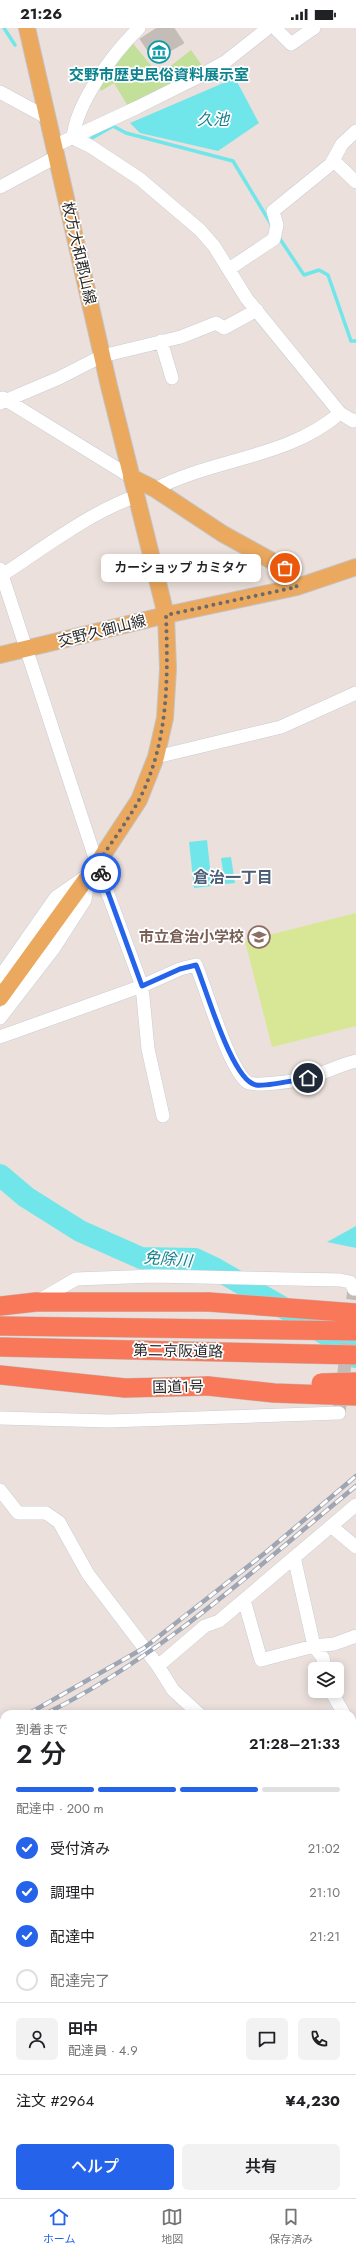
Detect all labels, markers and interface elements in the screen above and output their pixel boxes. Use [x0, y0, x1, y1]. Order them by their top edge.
text: 21:26 [20, 3, 62, 25]
museum icon: 交野市歴史民俗資料展示室 [146, 39, 172, 65]
place label: 交野市歴史民俗資料展示室 [69, 64, 249, 86]
water label: 久池 [197, 108, 231, 131]
street label: 枚方大和郡山線 [56, 199, 102, 307]
pin [268, 551, 302, 585]
callout: カーショップ カミタケ [101, 554, 261, 582]
icon: bag [274, 557, 296, 579]
text: カーショップ カミタケ [114, 558, 248, 577]
street label: 交野久御山線 [56, 609, 148, 653]
courier [81, 853, 121, 893]
icon: bike [90, 862, 112, 884]
district label: 倉治一丁目 [193, 866, 273, 889]
school or university icon: 市立倉治小学校 [246, 924, 272, 950]
place label: 市立倉治小学校 [139, 926, 244, 948]
pin [291, 1061, 325, 1095]
icon: home [297, 1067, 319, 1089]
water label: 免除川 [143, 1245, 195, 1273]
street label: 第二京阪道路 [133, 1339, 223, 1363]
street label: 国道1号 [152, 1376, 204, 1398]
map controls [308, 1662, 344, 1698]
button: layers [308, 1662, 344, 1698]
text: 到着まで [16, 1720, 68, 1739]
text: 21:28–21:33 [249, 1733, 340, 1755]
text: 2 分 [16, 1735, 66, 1773]
text: 配達中 · 200 m [16, 1799, 104, 1818]
icon: check [16, 1837, 38, 1859]
text: 受付済み [50, 1838, 110, 1860]
text: 21:02 [308, 1839, 340, 1858]
icon: check [16, 1881, 38, 1903]
text: 調理中 [50, 1882, 95, 1904]
text: 21:10 [309, 1883, 340, 1902]
icon: check [16, 1925, 38, 1947]
text: 配達中 [50, 1926, 95, 1948]
text: 21:21 [310, 1927, 340, 1946]
text: 配達完了 [50, 1970, 110, 1992]
button: person [16, 2018, 58, 2060]
text: 田中 [68, 2018, 98, 2040]
button: chat [246, 2018, 288, 2060]
button: phone [298, 2018, 340, 2060]
text: 配達員 · 4.9 [68, 2041, 138, 2060]
text: 注文 #2964 [16, 2090, 94, 2112]
text: ¥4,230 [286, 2090, 340, 2112]
button: ヘルプ [16, 2144, 174, 2190]
button: 共有 [182, 2144, 340, 2190]
tab: ホーム [43, 2206, 76, 2247]
tab: 地図 [161, 2206, 183, 2247]
tab: 保存済み [269, 2206, 313, 2247]

